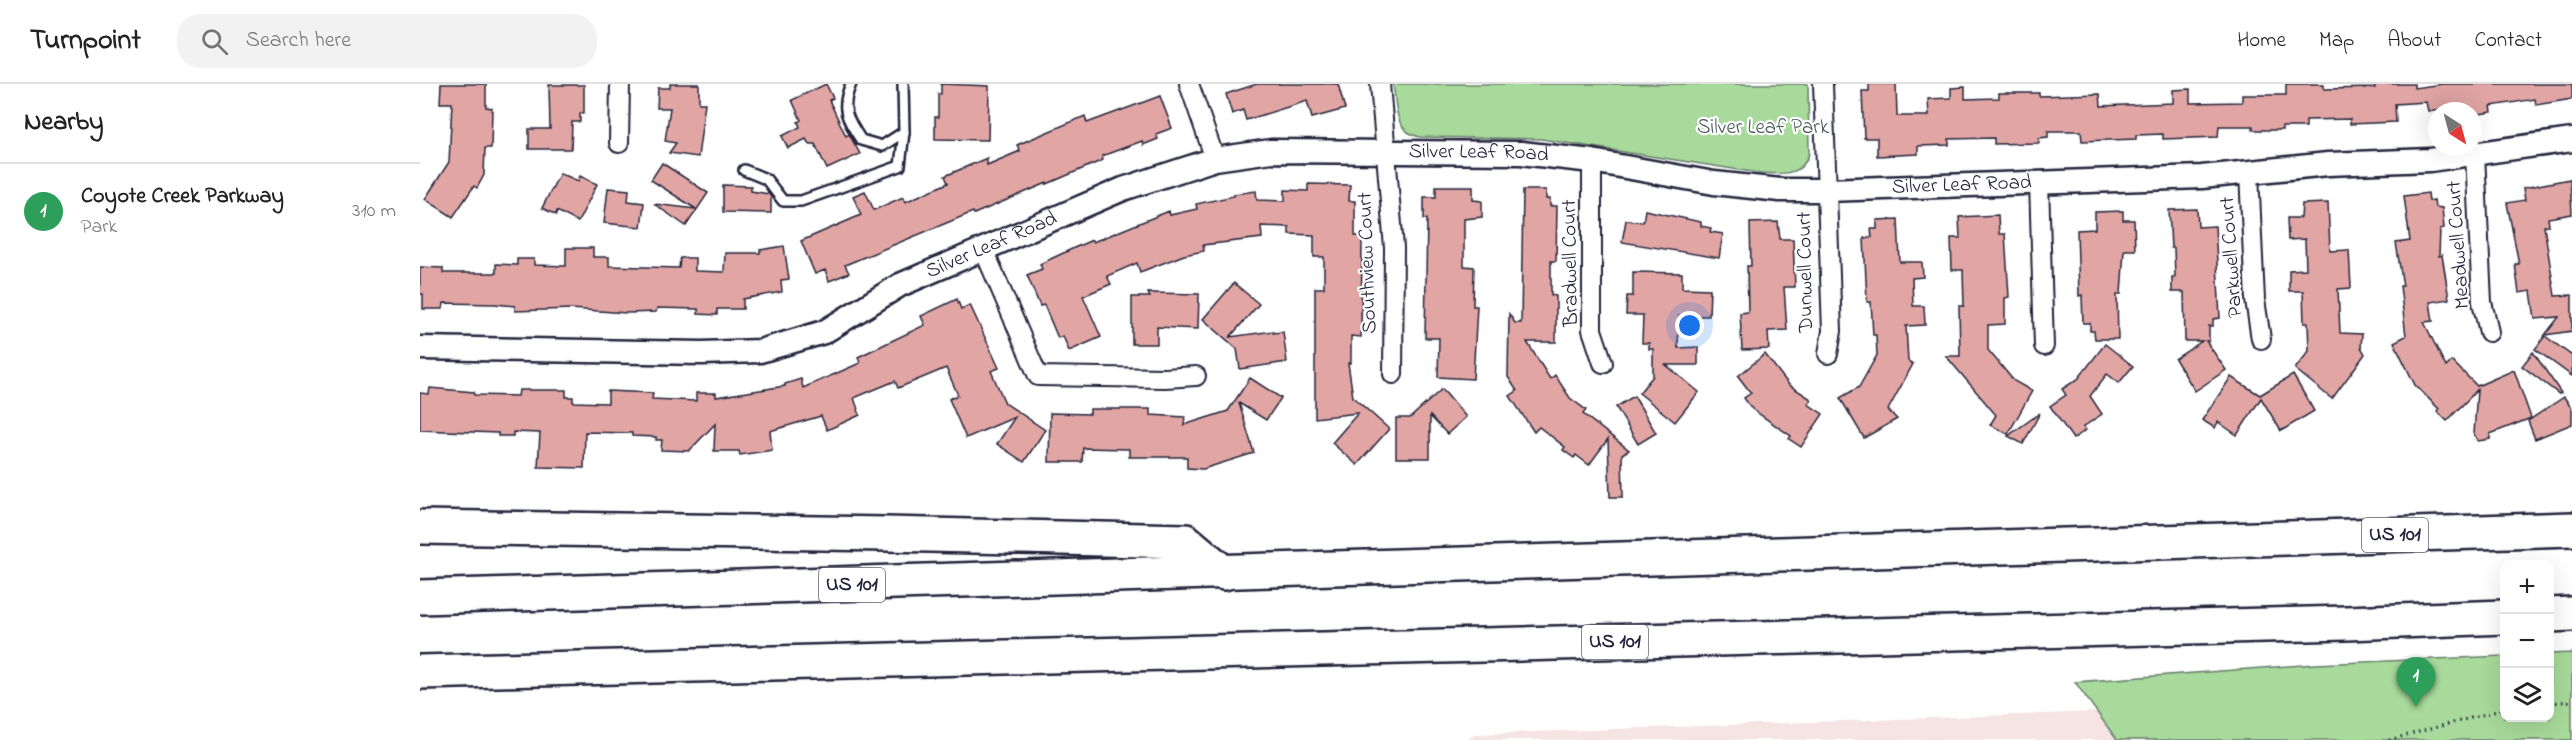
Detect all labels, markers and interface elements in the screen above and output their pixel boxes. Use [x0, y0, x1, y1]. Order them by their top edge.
search box [177, 14, 597, 68]
text: Turnpoint [30, 21, 141, 62]
icon: search [198, 25, 231, 58]
text: Search here [246, 25, 351, 57]
text: Home [2237, 26, 2286, 56]
text: Map [2319, 26, 2354, 56]
text: About [2387, 26, 2441, 56]
text: Contact [2474, 26, 2542, 56]
north arrow [2428, 102, 2482, 156]
text: Nearby [24, 104, 103, 142]
park label: Silver Leaf Park [1697, 113, 1830, 143]
street label: Silver Leaf Road [1409, 137, 1550, 171]
street label: Silver Leaf Road [1891, 168, 2032, 203]
street label: Meadwell Court [2440, 180, 2478, 310]
text: Coyote Creek Parkway [81, 181, 284, 213]
street label: Southview Court [1351, 192, 1385, 334]
street label: Parkwell Court [2213, 195, 2251, 319]
text: 1 [40, 197, 47, 226]
text: 310 m [352, 197, 396, 226]
street label: Bradwell Court [1555, 199, 1587, 328]
street label: Silver Leaf Road [921, 204, 1062, 287]
street label: Dunwell Court [1790, 211, 1822, 334]
text: Park [81, 213, 117, 242]
your location [1675, 311, 1704, 340]
road number: US 101 [2362, 518, 2428, 552]
map controls [2500, 560, 2554, 722]
button: + [2500, 560, 2554, 614]
road number: US 101 [819, 568, 885, 602]
button: − [2500, 614, 2554, 668]
road number: US 101 [1582, 625, 1648, 659]
pin: 1 [2396, 658, 2436, 707]
button: layers [2500, 668, 2554, 722]

